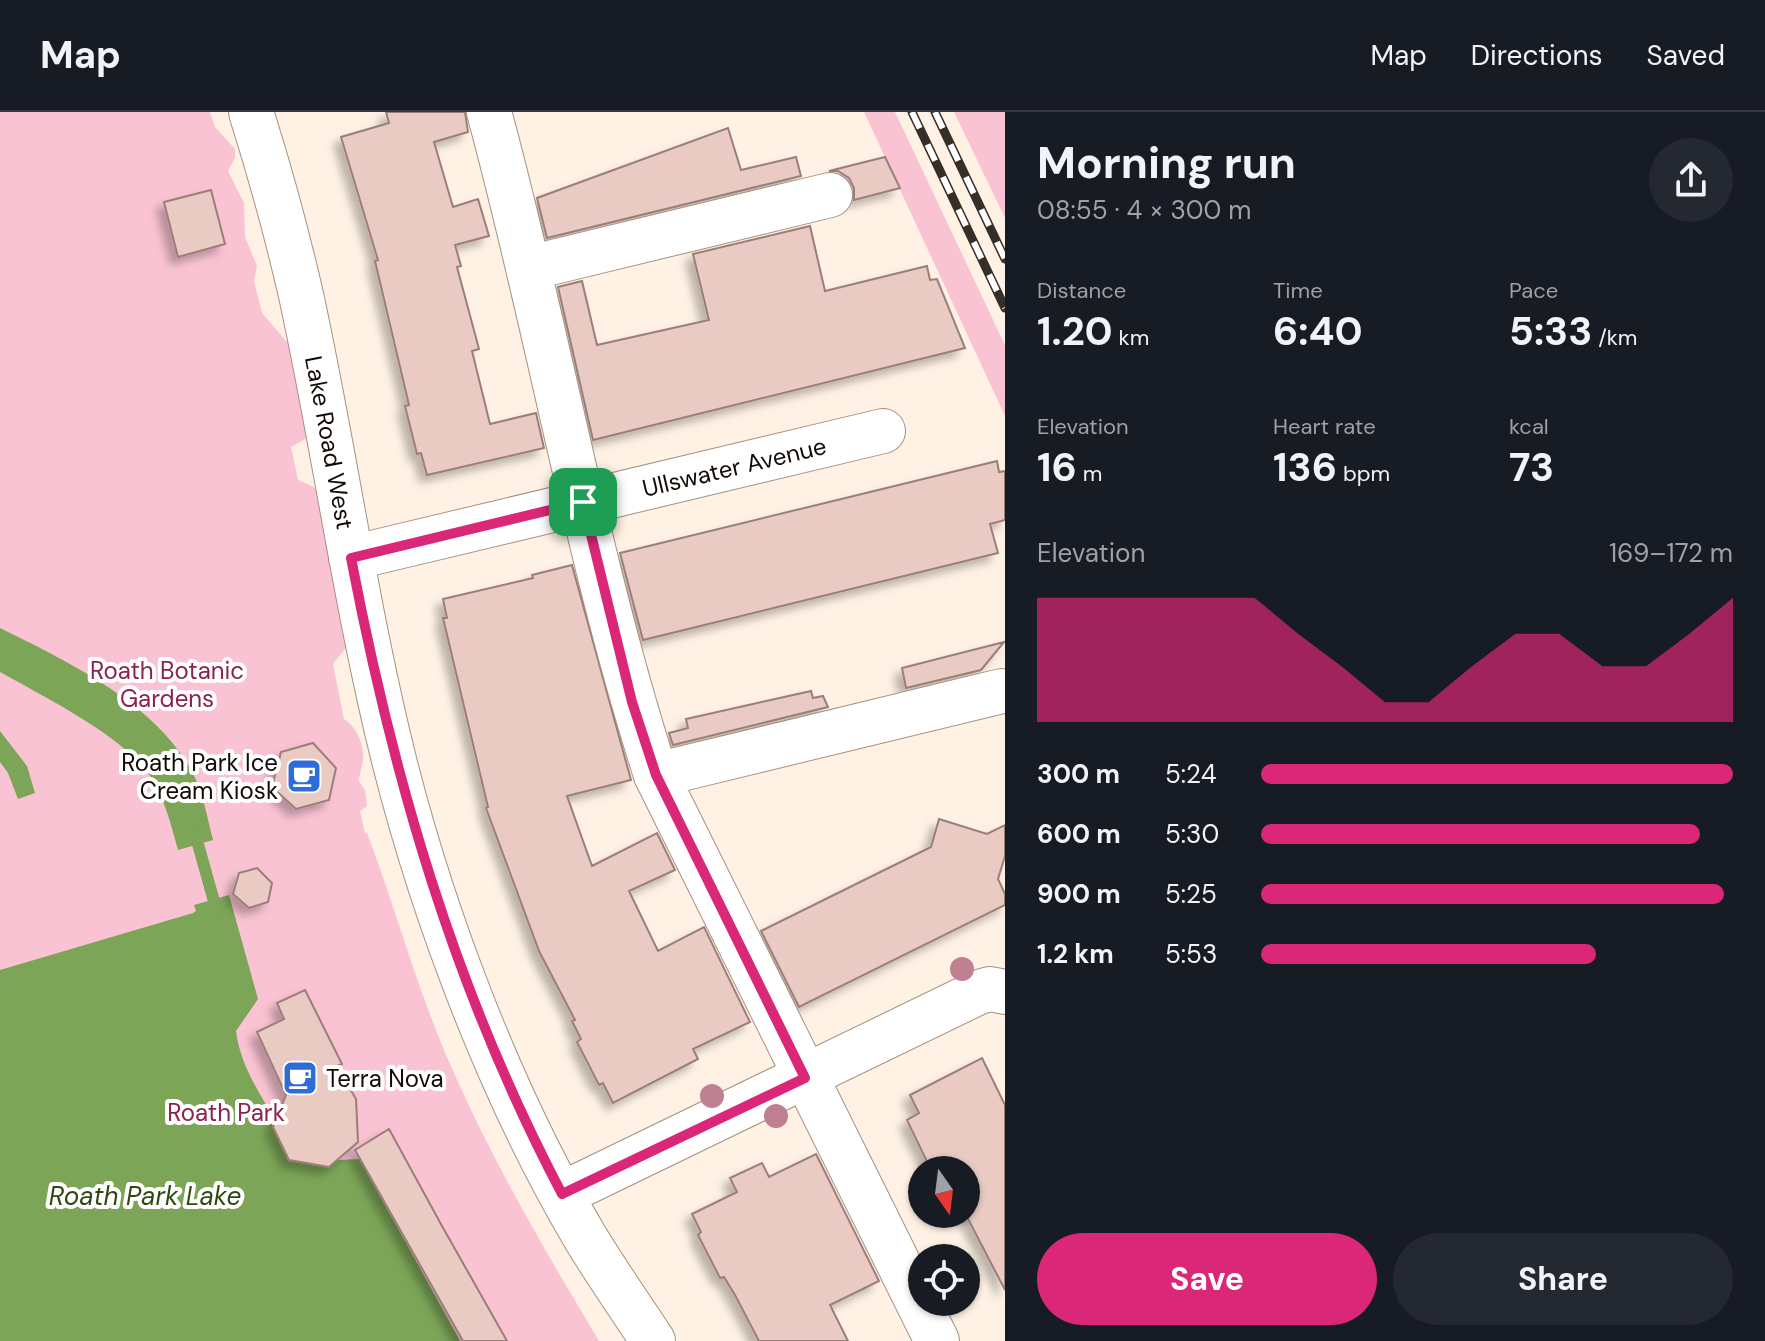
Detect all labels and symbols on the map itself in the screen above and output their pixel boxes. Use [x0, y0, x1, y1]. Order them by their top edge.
street label: Lake Road West [298, 353, 361, 532]
street label: Ullswater Avenue [639, 430, 829, 503]
pin [549, 468, 617, 536]
park label: Roath Botanic Gardens [90, 655, 244, 714]
place label: Roath Park Ice Cream Kiosk [121, 747, 278, 806]
cafe icon: Roath Park Ice Cream Kiosk [285, 757, 323, 795]
cafe icon: Terra Nova [281, 1059, 319, 1097]
place label: Terra Nova [326, 1063, 443, 1094]
park label: Roath Park [167, 1097, 285, 1128]
north arrow [908, 1156, 980, 1228]
water label: Roath Park Lake [49, 1179, 241, 1213]

